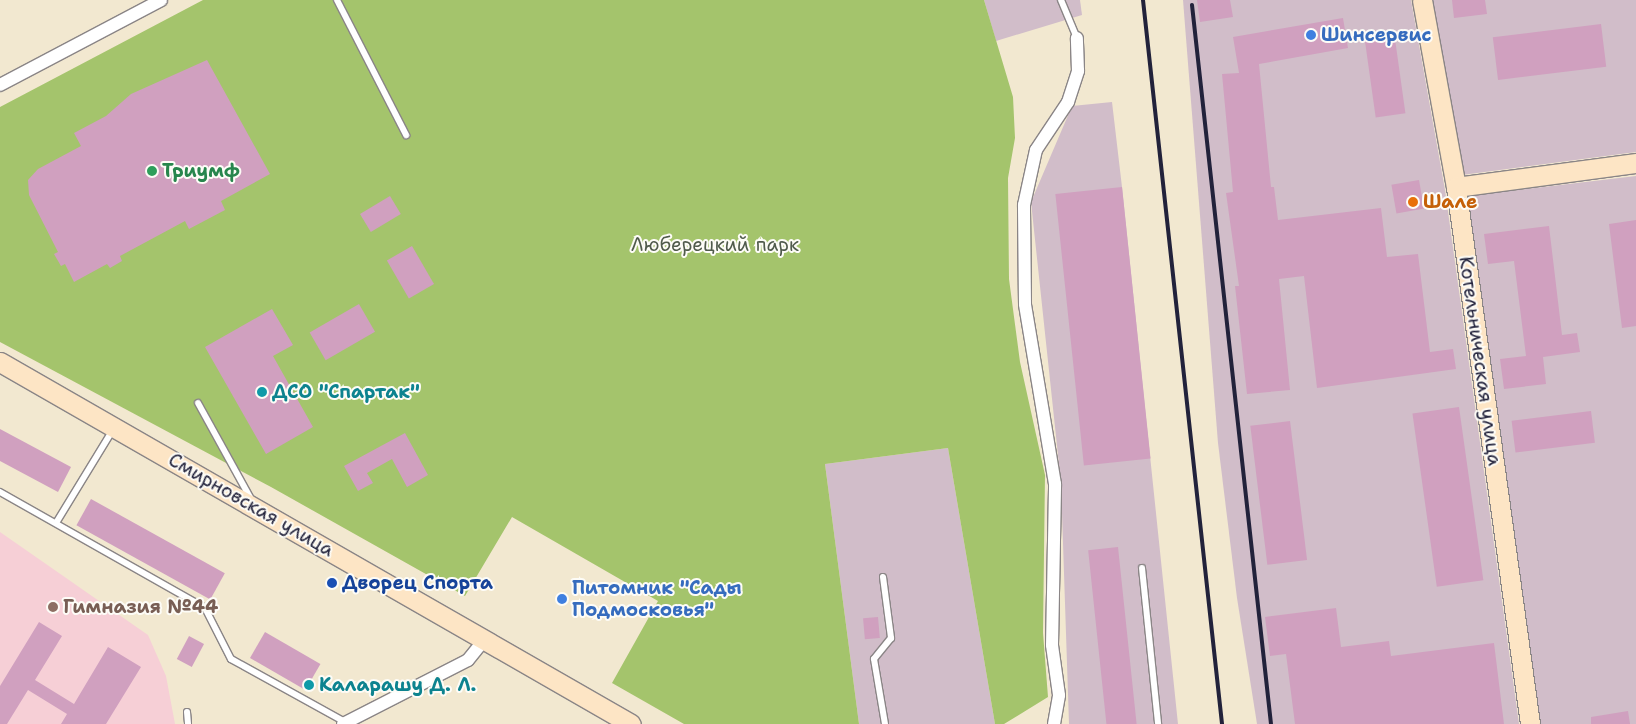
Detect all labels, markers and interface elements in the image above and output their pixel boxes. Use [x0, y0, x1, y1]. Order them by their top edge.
place label: Шинсервис [1321, 24, 1432, 46]
marker: Шинсервис [1305, 29, 1317, 41]
place label: Триумф [162, 160, 240, 182]
marker: Триумф [146, 165, 158, 177]
place label: Шале [1423, 191, 1477, 213]
marker: Шале [1407, 196, 1419, 208]
park label: Люберецкий парк [631, 234, 799, 256]
street label: Котельническая улица [1454, 255, 1506, 467]
place label: ДСО "Спартак" [272, 381, 420, 403]
marker: ДСО "Спартак" [256, 386, 268, 398]
street label: Смирновская улица [164, 448, 338, 562]
place label: Дворец Спорта [342, 572, 493, 594]
marker: Дворец Спорта [326, 577, 338, 589]
place label: Питомник "Сады Подмосковья" [572, 577, 742, 621]
marker: Питомник "Сады Подмосковья" [556, 593, 568, 605]
place label: Гимназия №44 [63, 596, 218, 618]
marker: Гимназия №44 [47, 601, 59, 613]
place label: Каларашу Д. Л. [319, 674, 477, 696]
marker: Каларашу Д. Л. [303, 679, 315, 691]

